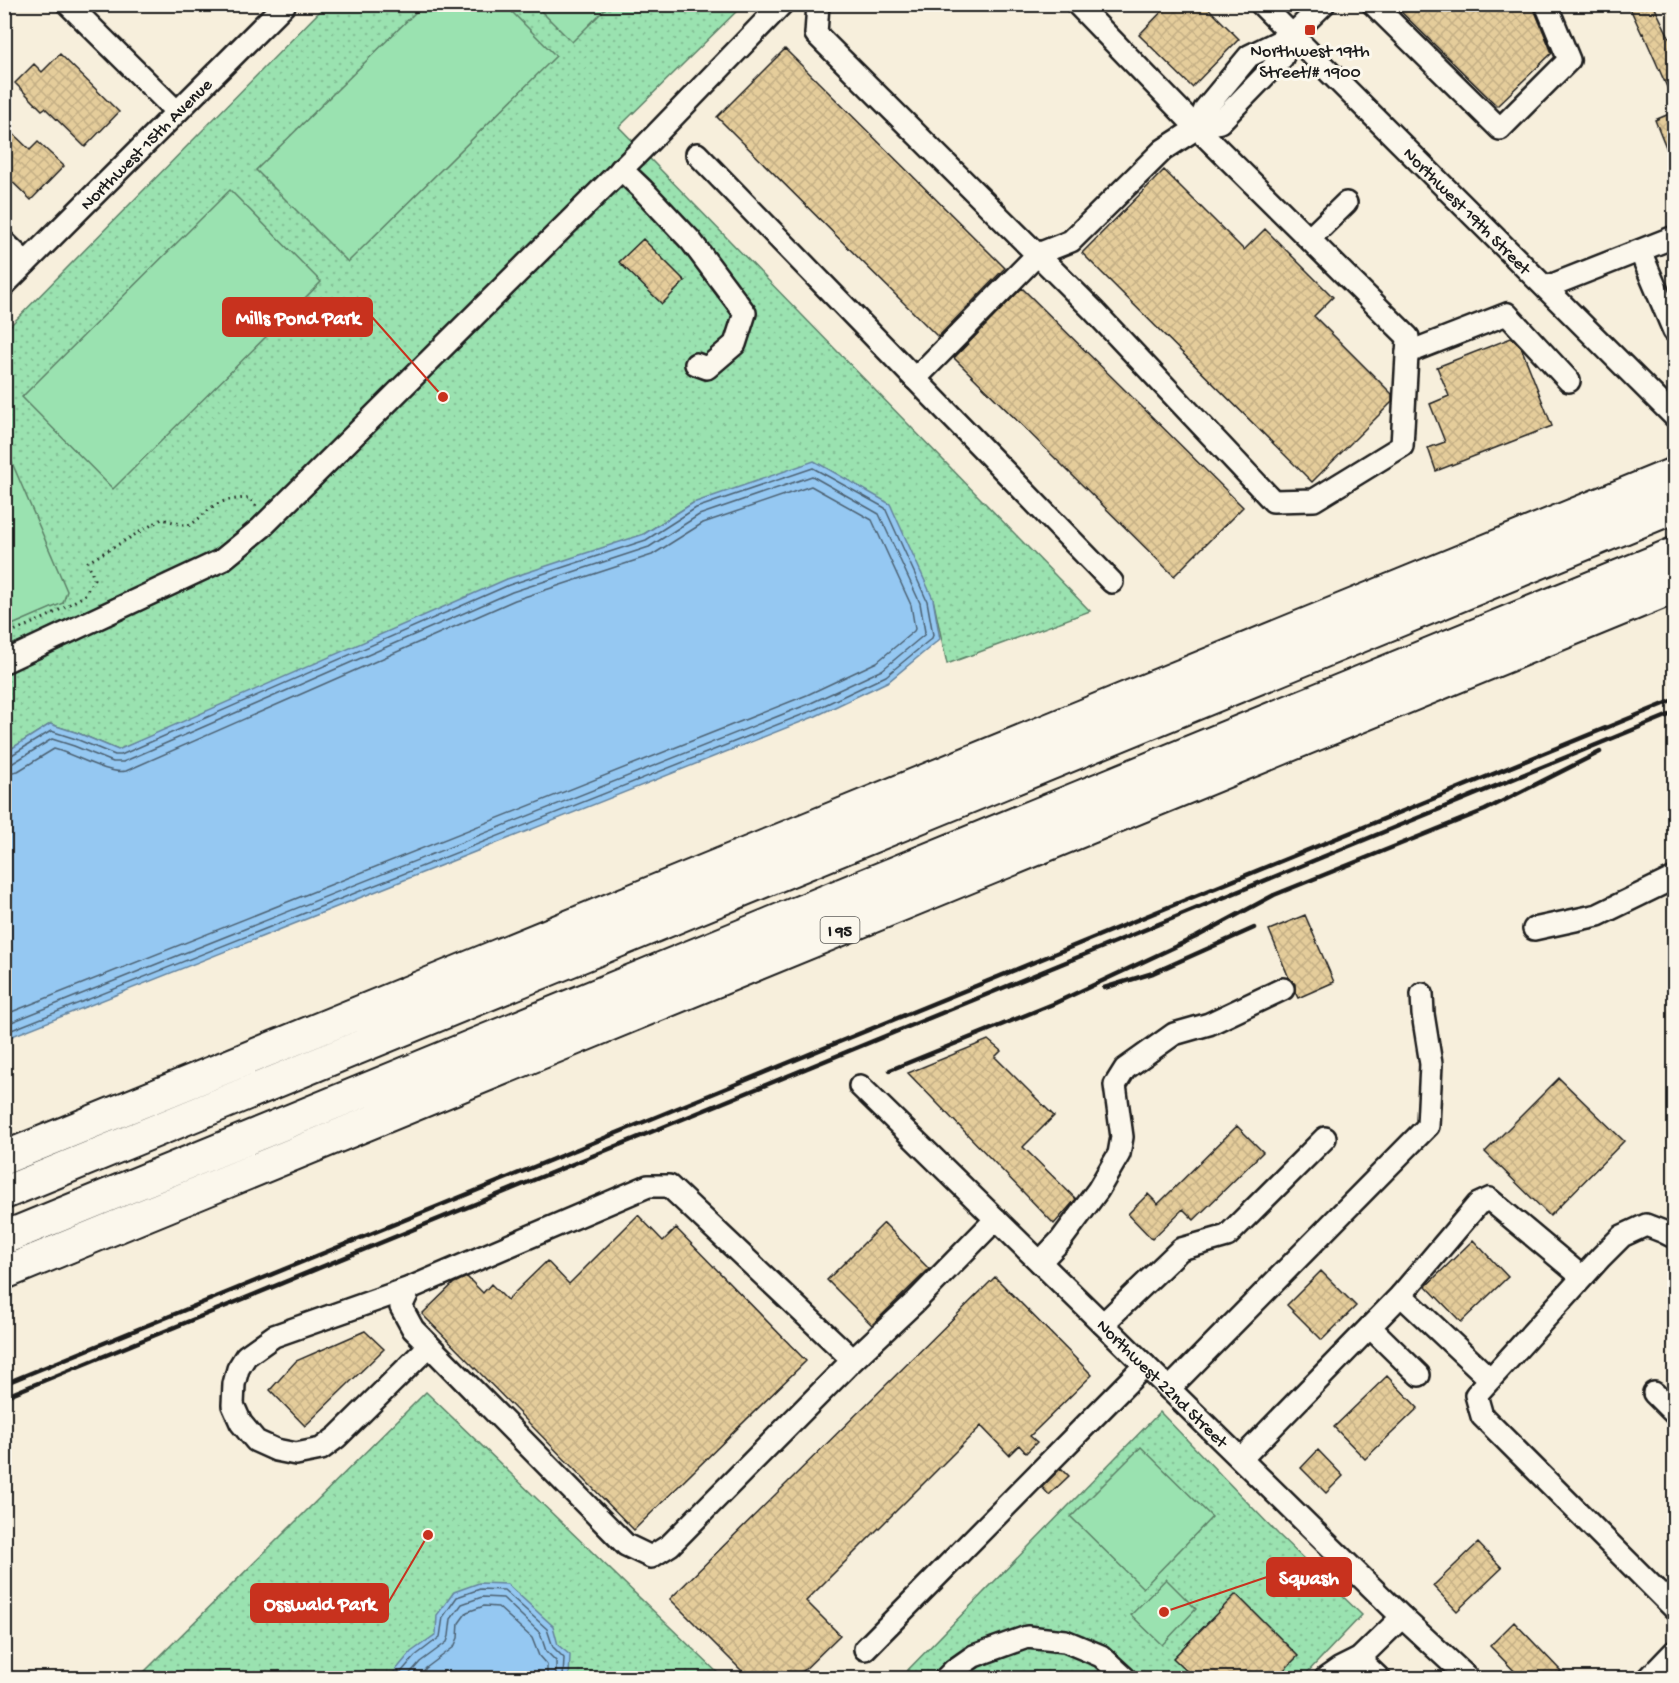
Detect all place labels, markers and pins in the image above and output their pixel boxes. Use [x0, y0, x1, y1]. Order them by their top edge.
marker: Northwest 19th Street/# 1900 [1303, 23, 1317, 37]
place label: Northwest 19th Street/# 1900 [1250, 42, 1370, 84]
callout: Mills Pond Park [223, 298, 372, 336]
callout: Squash [1267, 1558, 1351, 1596]
callout: Osswald Park [251, 1584, 388, 1622]

